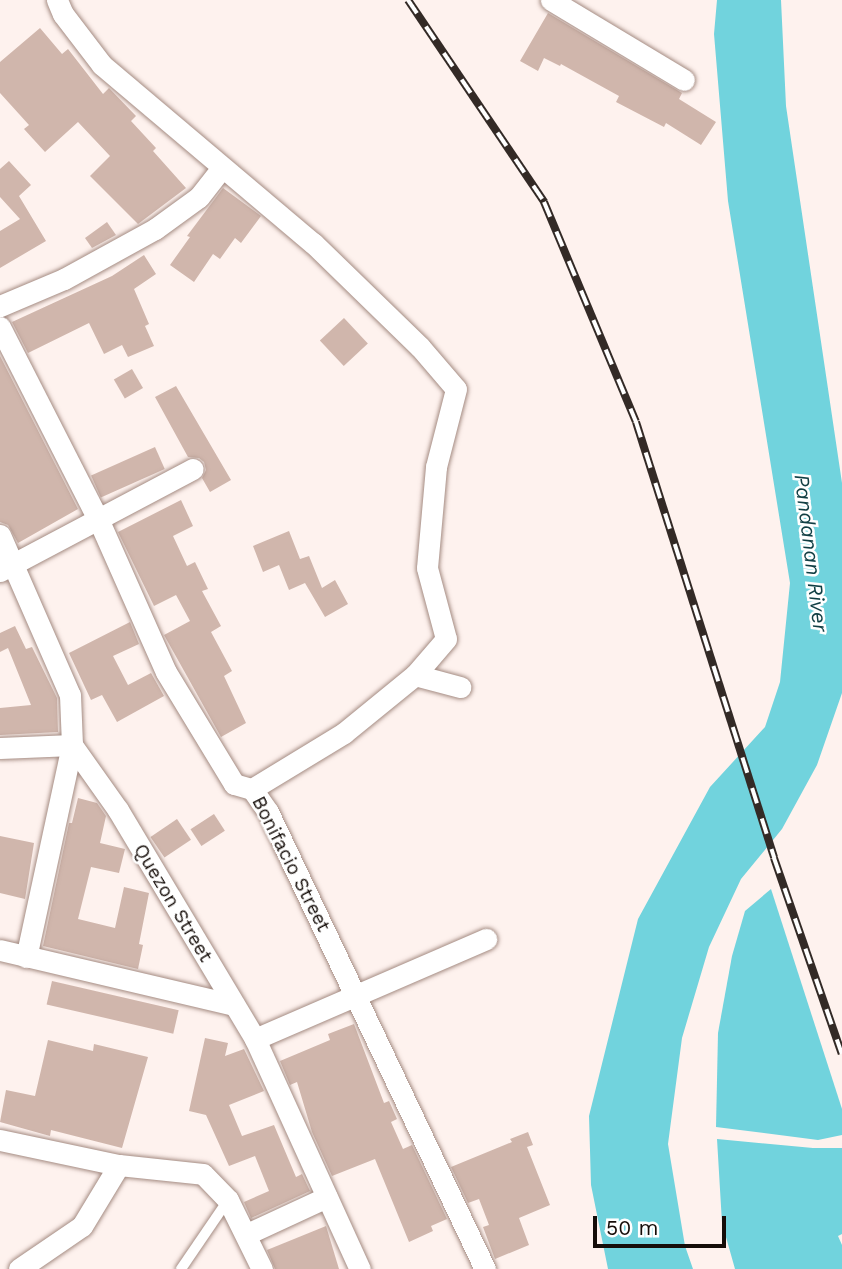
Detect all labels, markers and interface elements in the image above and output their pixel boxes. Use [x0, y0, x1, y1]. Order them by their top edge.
water label: Pandanan River [789, 473, 833, 633]
street label: Bonifacio Street [247, 792, 335, 936]
street label: Quezon Street [129, 840, 217, 966]
scale bar [597, 1202, 730, 1246]
text: 50 m [606, 1215, 658, 1240]

